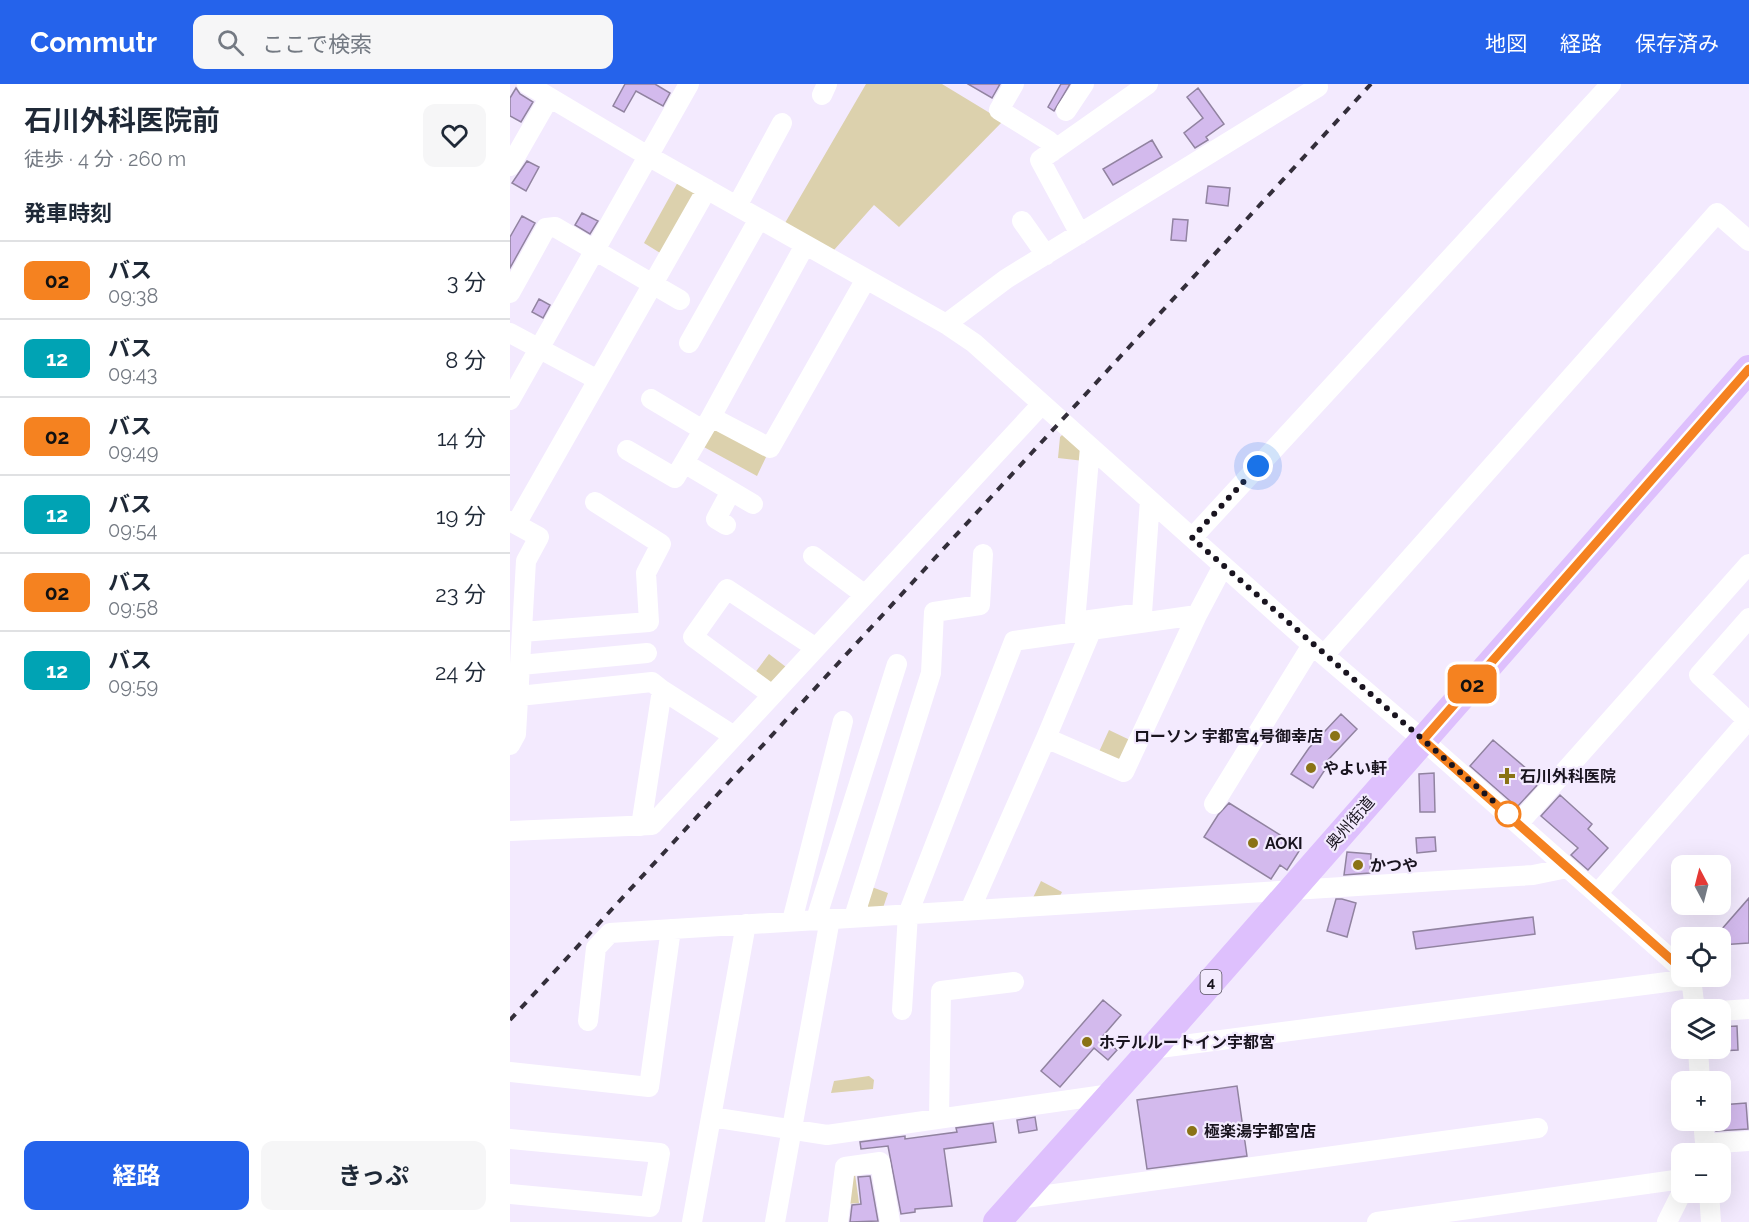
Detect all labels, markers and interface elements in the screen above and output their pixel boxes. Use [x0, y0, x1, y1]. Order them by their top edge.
search box [193, 15, 613, 69]
text: Commutr [30, 26, 157, 59]
icon: search [214, 26, 247, 59]
text: ここで検索 [262, 31, 372, 57]
text: 地図 [1485, 31, 1527, 56]
text: 経路 [1560, 31, 1602, 56]
text: 保存済み [1635, 31, 1719, 56]
text: 石川外科医院前 [24, 104, 220, 137]
button: heart [423, 104, 486, 167]
text: 徒歩 · 4 分 · 260 m [24, 147, 186, 171]
text: 発車時刻 [24, 200, 112, 226]
text: バス [108, 257, 152, 283]
text: 02 [45, 268, 69, 293]
text: 3 分 [447, 269, 486, 295]
text: 09:38 [108, 284, 158, 308]
text: バス [108, 335, 152, 361]
text: 12 [46, 346, 68, 371]
text: 8 分 [445, 347, 486, 373]
text: 09:43 [108, 362, 157, 386]
text: バス [108, 413, 152, 439]
text: 02 [45, 424, 69, 449]
text: 14 分 [437, 425, 486, 451]
text: 09:49 [108, 440, 158, 464]
your location [1243, 451, 1273, 481]
text: バス [108, 491, 152, 517]
text: 12 [46, 502, 68, 527]
text: 19 分 [436, 503, 486, 529]
text: 09:54 [108, 518, 158, 542]
text: バス [108, 569, 152, 595]
text: 02 [45, 580, 69, 605]
text: 23 分 [435, 581, 486, 607]
text: 09:58 [108, 596, 158, 620]
text: バス [108, 647, 152, 673]
text: 12 [46, 658, 68, 683]
text: 24 分 [435, 659, 486, 685]
line badge: 02 [1445, 664, 1499, 704]
text: 02 [1460, 672, 1484, 697]
text: 09:59 [108, 674, 158, 698]
place label: ローソン 宇都宮4号御幸店 [1134, 727, 1323, 746]
marker: ローソン 宇都宮4号御幸店 [1328, 729, 1342, 743]
place label: やよい軒 [1323, 759, 1387, 778]
marker: やよい軒 [1304, 761, 1318, 775]
marker: 石川外科医院 [1498, 767, 1516, 785]
place label: 石川外科医院 [1520, 767, 1616, 786]
street label: 奥州街道 [1322, 793, 1378, 853]
unlabelled marker [1495, 801, 1521, 827]
place label: AOKI [1265, 834, 1303, 853]
marker: AOKI [1246, 836, 1260, 850]
north arrow [1671, 855, 1731, 915]
map controls [1671, 855, 1731, 1203]
place label: かつや [1370, 856, 1418, 875]
marker: かつや [1351, 858, 1365, 872]
button: locate [1671, 927, 1731, 987]
road number: 4 [1200, 970, 1222, 994]
button: layers [1671, 999, 1731, 1059]
place label: ホテルルートイン宇都宮 [1099, 1033, 1275, 1052]
marker: ホテルルートイン宇都宮 [1080, 1035, 1094, 1049]
button: + [1671, 1071, 1731, 1131]
place label: 極楽湯宇都宮店 [1204, 1122, 1316, 1141]
marker: 極楽湯宇都宮店 [1185, 1124, 1199, 1138]
button: 経路 [24, 1141, 249, 1210]
button: きっぷ [261, 1141, 486, 1210]
button: − [1671, 1143, 1731, 1203]

